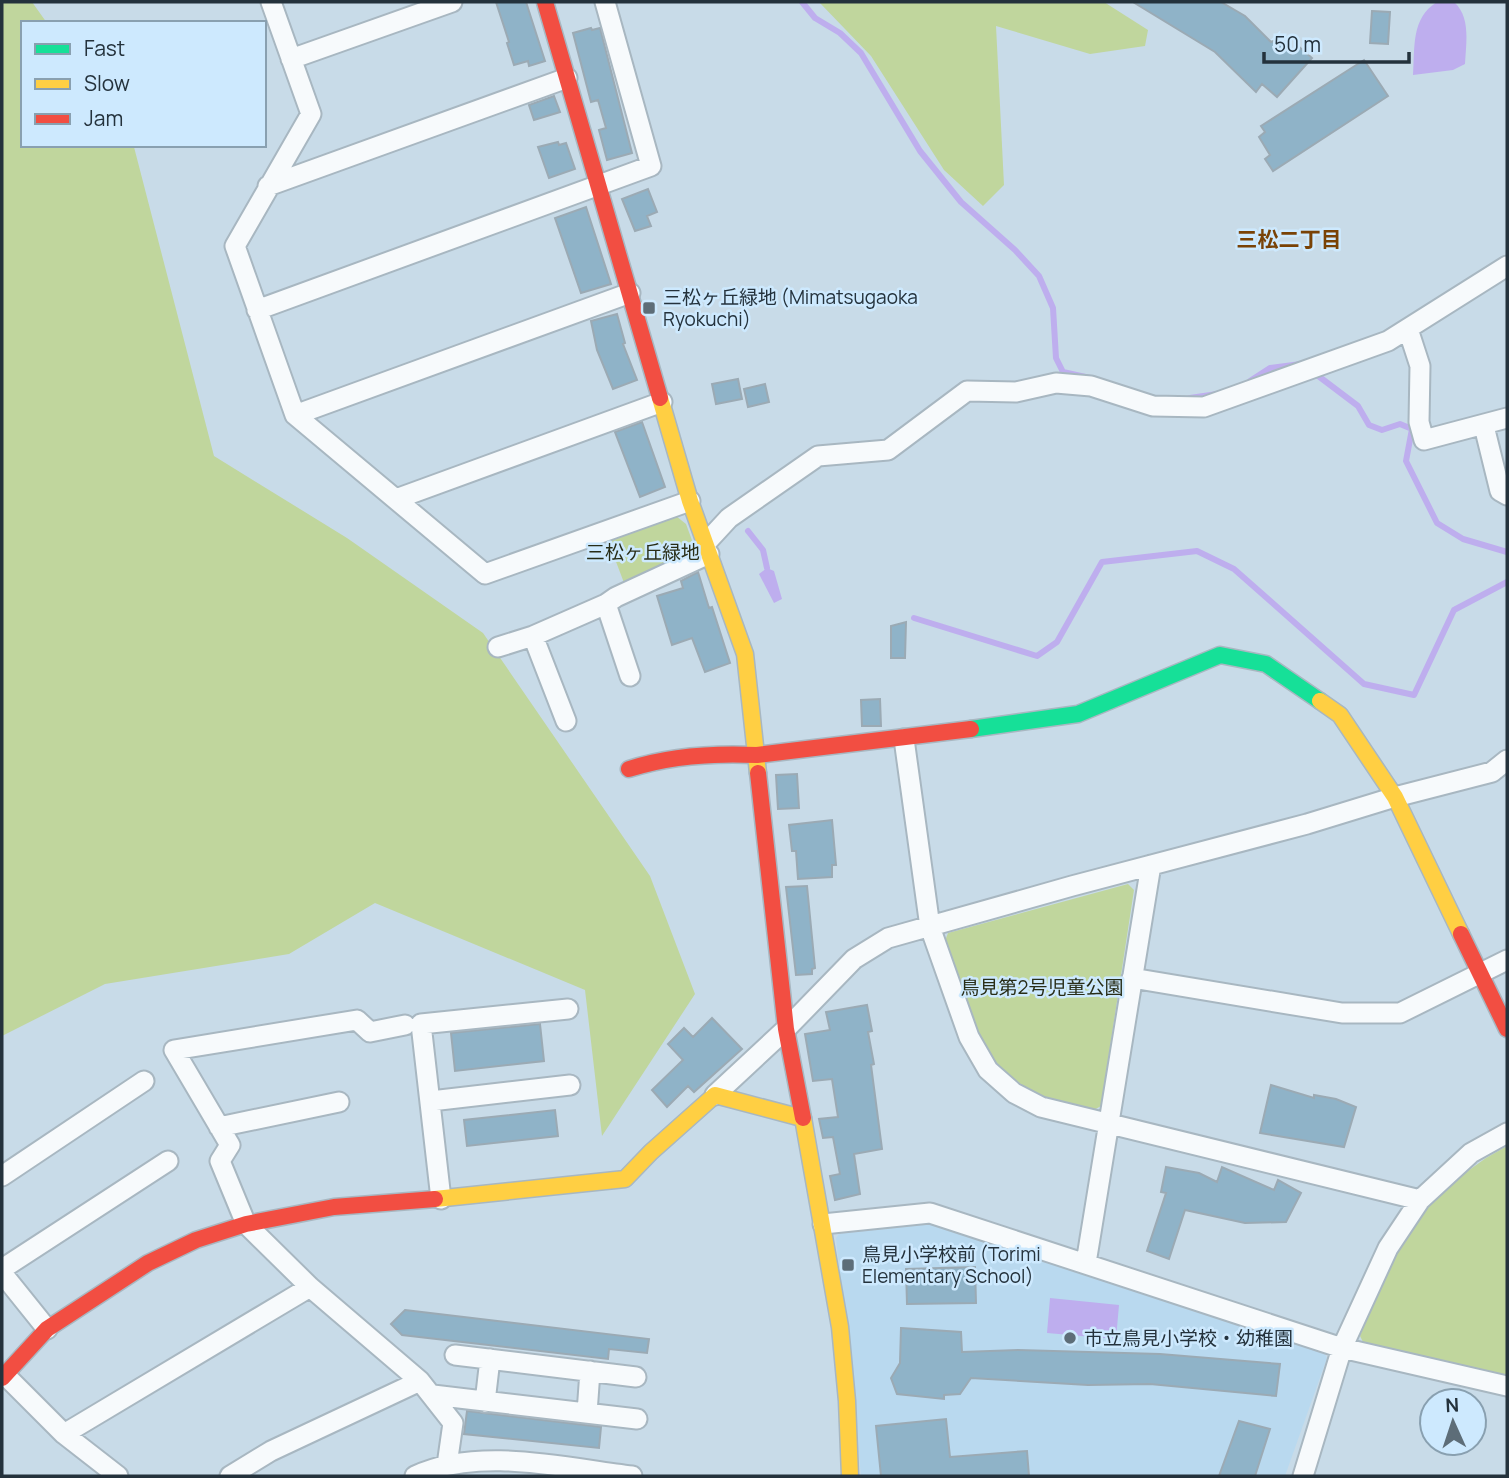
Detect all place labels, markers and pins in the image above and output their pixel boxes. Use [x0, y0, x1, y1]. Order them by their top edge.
place label: 三松ヶ丘緑地 (Mimatsugaoka Ryokuchi) [663, 284, 918, 332]
marker: 三松ヶ丘緑地 (Mimatsugaoka Ryokuchi) [641, 300, 657, 316]
place label: 鳥見小学校前 (Torimi Elementary School) [862, 1241, 1041, 1289]
marker: 鳥見小学校前 (Torimi Elementary School) [840, 1257, 856, 1273]
place label: 市立鳥見小学校・幼稚園 [1084, 1325, 1293, 1351]
marker: 市立鳥見小学校・幼稚園 [1062, 1330, 1078, 1346]

